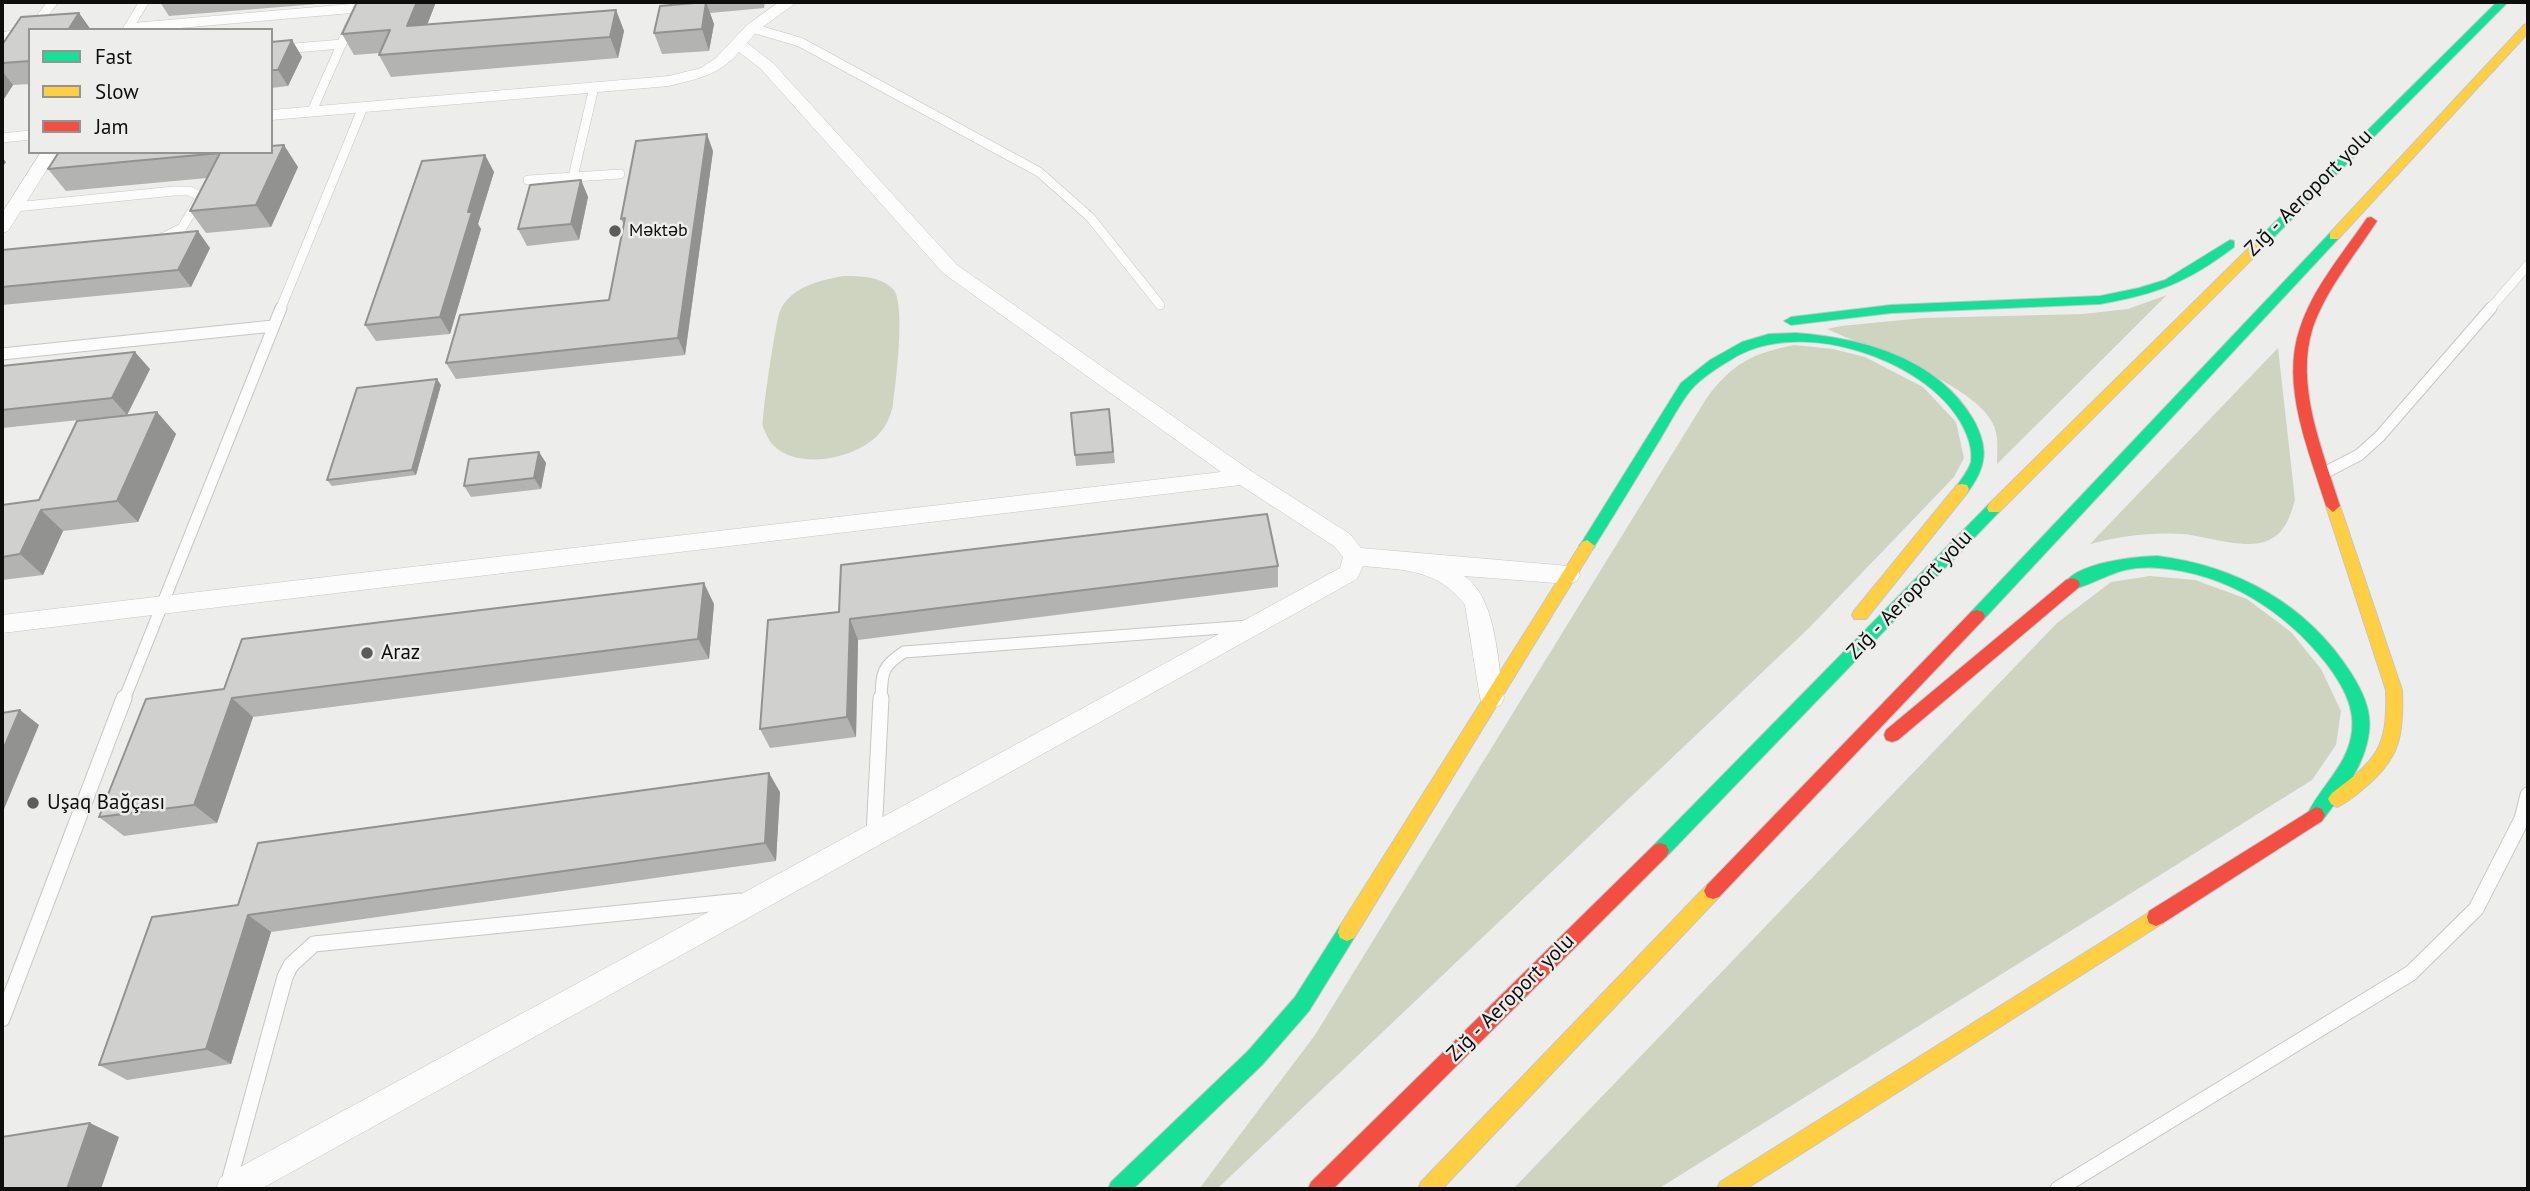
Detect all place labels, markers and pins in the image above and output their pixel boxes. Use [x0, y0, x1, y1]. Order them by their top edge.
place label: Məktəb [629, 220, 688, 242]
marker: Məktəb [607, 223, 623, 239]
place label: Araz [381, 640, 420, 666]
marker: Araz [359, 645, 375, 661]
place label: Uşaq Bağçası [47, 790, 165, 816]
marker: Uşaq Bağçası [25, 795, 41, 811]

